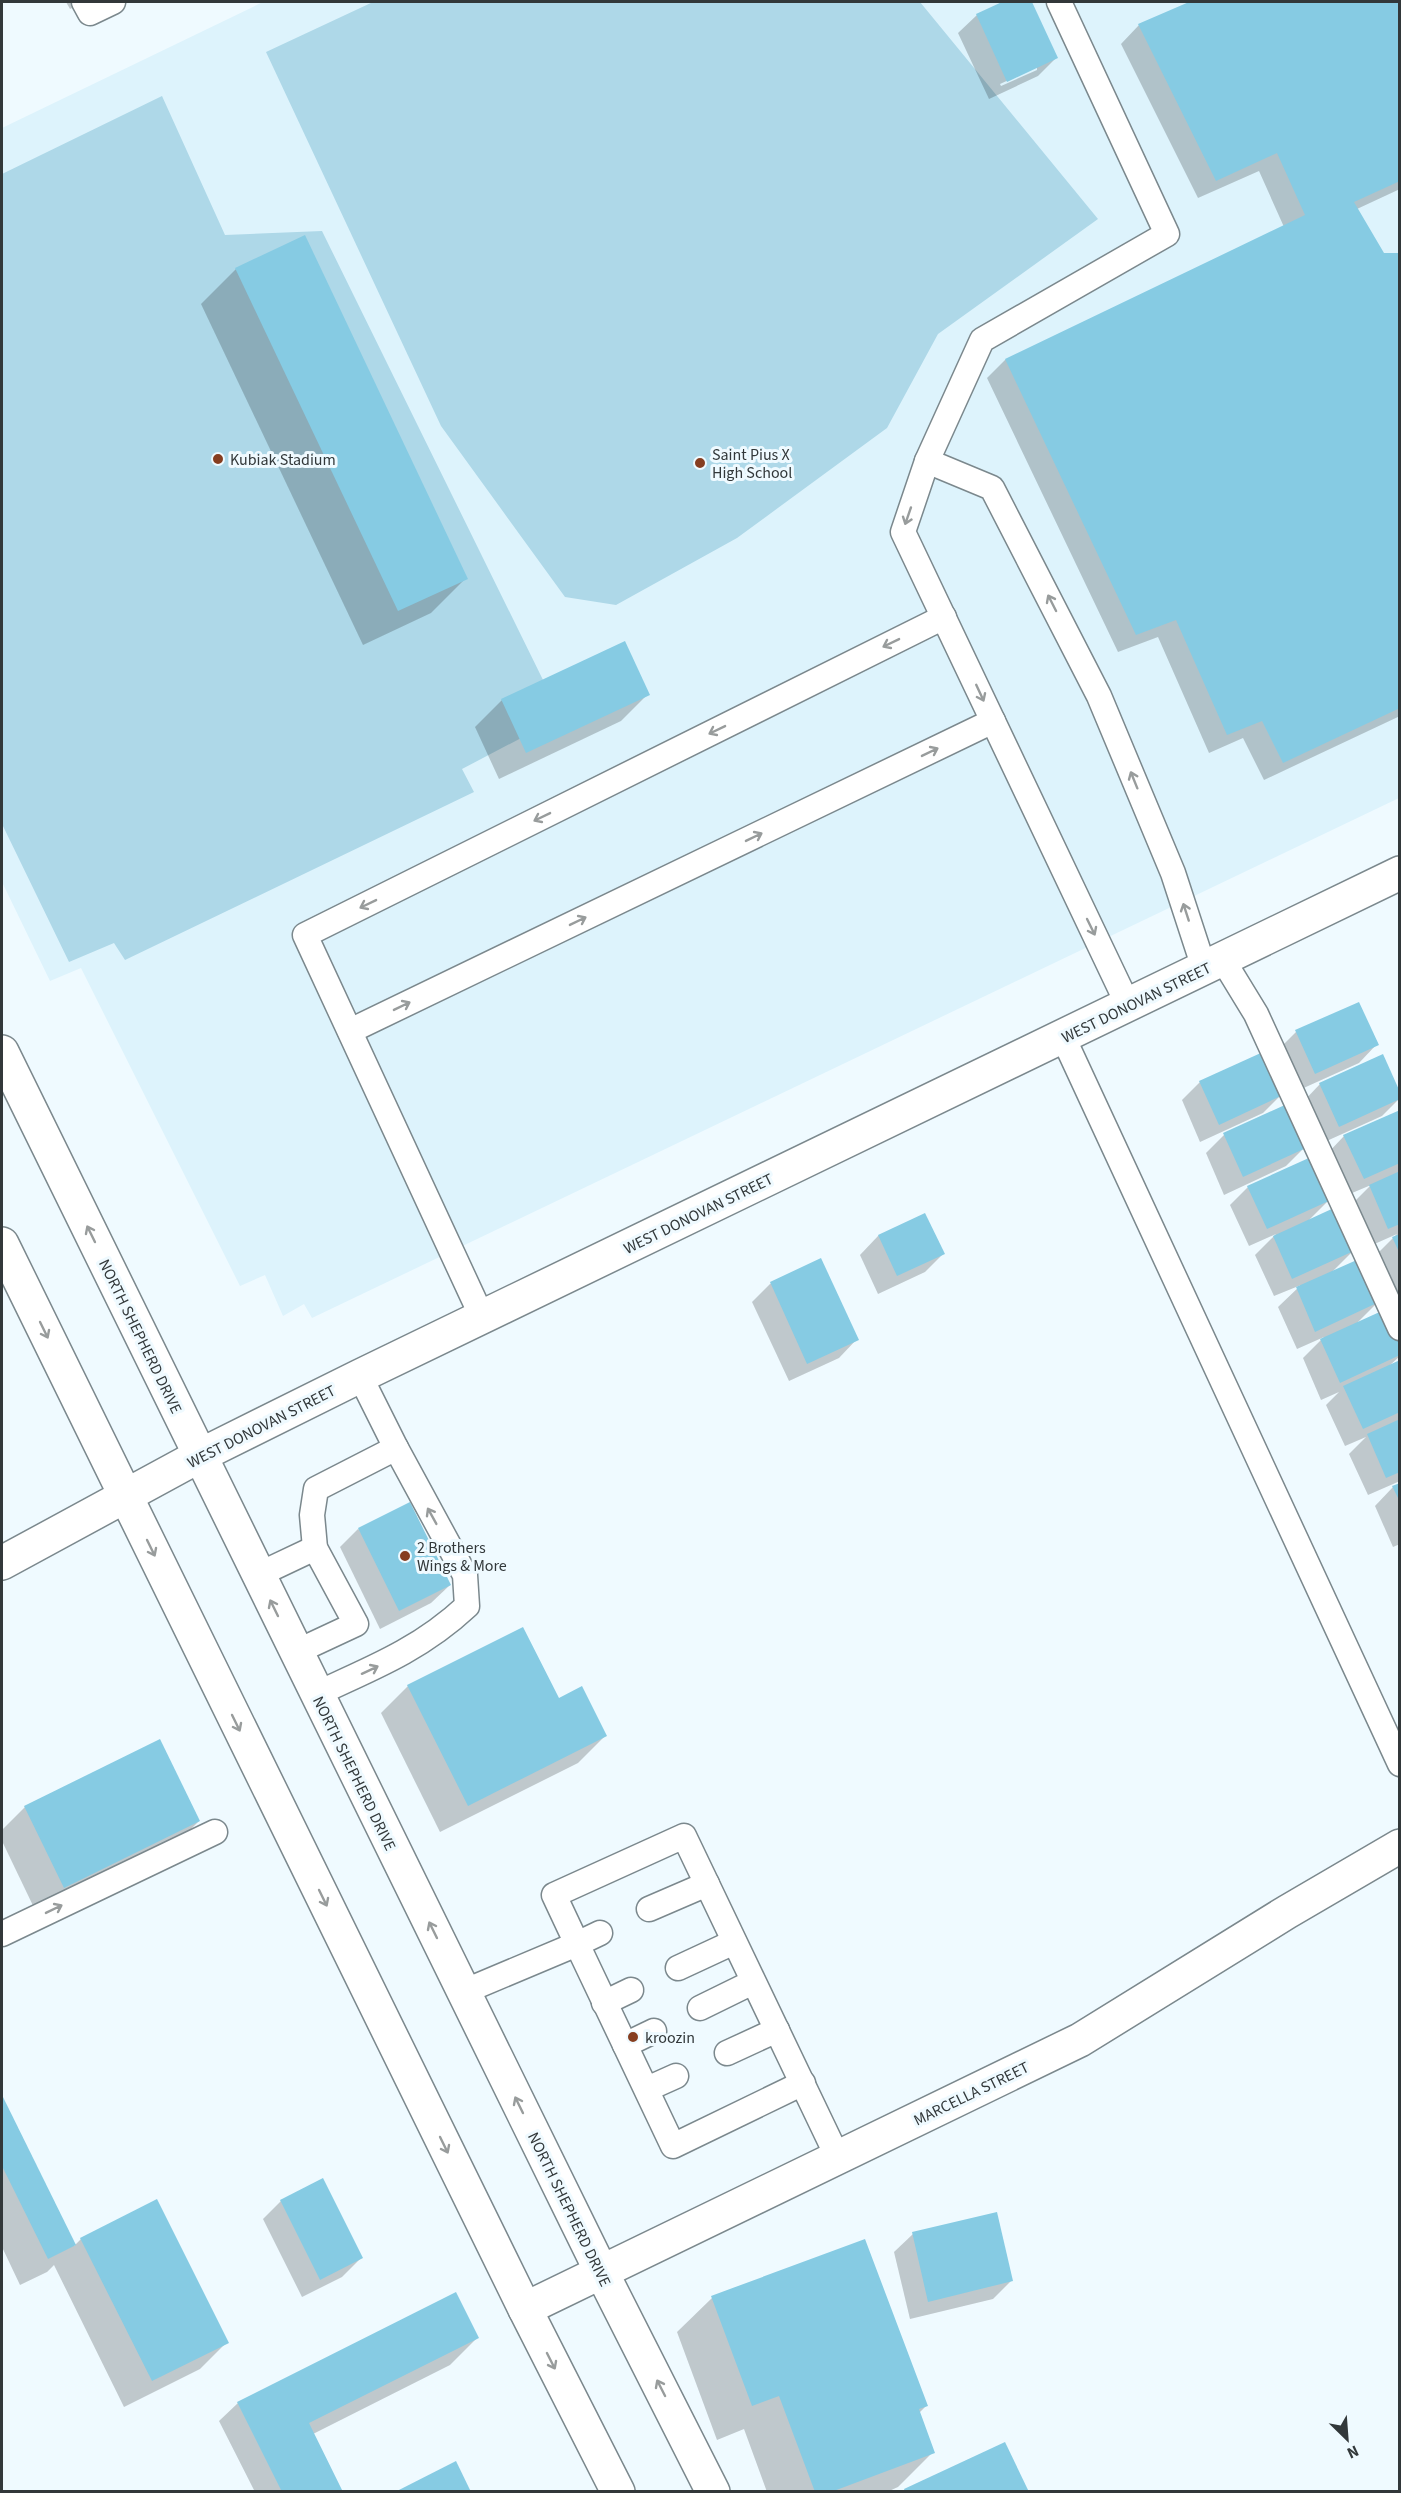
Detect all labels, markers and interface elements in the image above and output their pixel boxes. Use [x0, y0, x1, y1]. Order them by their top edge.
place label: Saint Pius X High School [712, 444, 792, 484]
place label: Kubiak Stadium [230, 449, 336, 471]
marker: Kubiak Stadium [211, 452, 225, 466]
marker: Saint Pius X High School [693, 456, 707, 470]
one-way arrow [902, 506, 913, 525]
one-way arrow [1046, 595, 1057, 613]
one-way arrow [883, 637, 901, 649]
one-way arrow [974, 684, 986, 702]
one-way arrow [708, 724, 726, 736]
one-way arrow [920, 745, 938, 757]
one-way arrow [1128, 771, 1139, 790]
one-way arrow [534, 811, 552, 823]
one-way arrow [744, 830, 762, 842]
one-way arrow [359, 898, 377, 910]
one-way arrow [1179, 903, 1190, 922]
one-way arrow [569, 915, 587, 927]
one-way arrow [1086, 918, 1098, 936]
street label: WEST DONOVAN STREET [1058, 957, 1215, 1049]
one-way arrow [393, 999, 411, 1011]
street label: WEST DONOVAN STREET [620, 1168, 777, 1260]
one-way arrow [84, 1225, 96, 1243]
street label: NORTH SHEPHERD DRIVE [93, 1255, 187, 1417]
one-way arrow [39, 1321, 50, 1339]
street label: WEST DONOVAN STREET [183, 1380, 340, 1474]
one-way arrow [426, 1507, 437, 1525]
place label: 2 Brothers Wings & More [417, 1537, 507, 1577]
one-way arrow [145, 1538, 157, 1556]
marker: 2 Brothers Wings & More [398, 1549, 412, 1563]
one-way arrow [268, 1599, 280, 1617]
one-way arrow [360, 1663, 378, 1675]
street label: NORTH SHEPHERD DRIVE [307, 1692, 401, 1854]
one-way arrow [231, 1714, 243, 1732]
one-way arrow [317, 1889, 329, 1907]
one-way arrow [45, 1903, 63, 1915]
one-way arrow [427, 1922, 438, 1940]
place label: kroozin [645, 2027, 695, 2049]
marker: kroozin [626, 2030, 640, 2044]
street label: MARCELLA STREET [910, 2056, 1033, 2131]
one-way arrow [513, 2097, 524, 2115]
street label: NORTH SHEPHERD DRIVE [522, 2128, 616, 2290]
one-way arrow [439, 2135, 451, 2153]
one-way arrow [546, 2351, 557, 2369]
one-way arrow [654, 2380, 666, 2398]
north arrow [1317, 2409, 1377, 2469]
text: N [1343, 2439, 1362, 2464]

